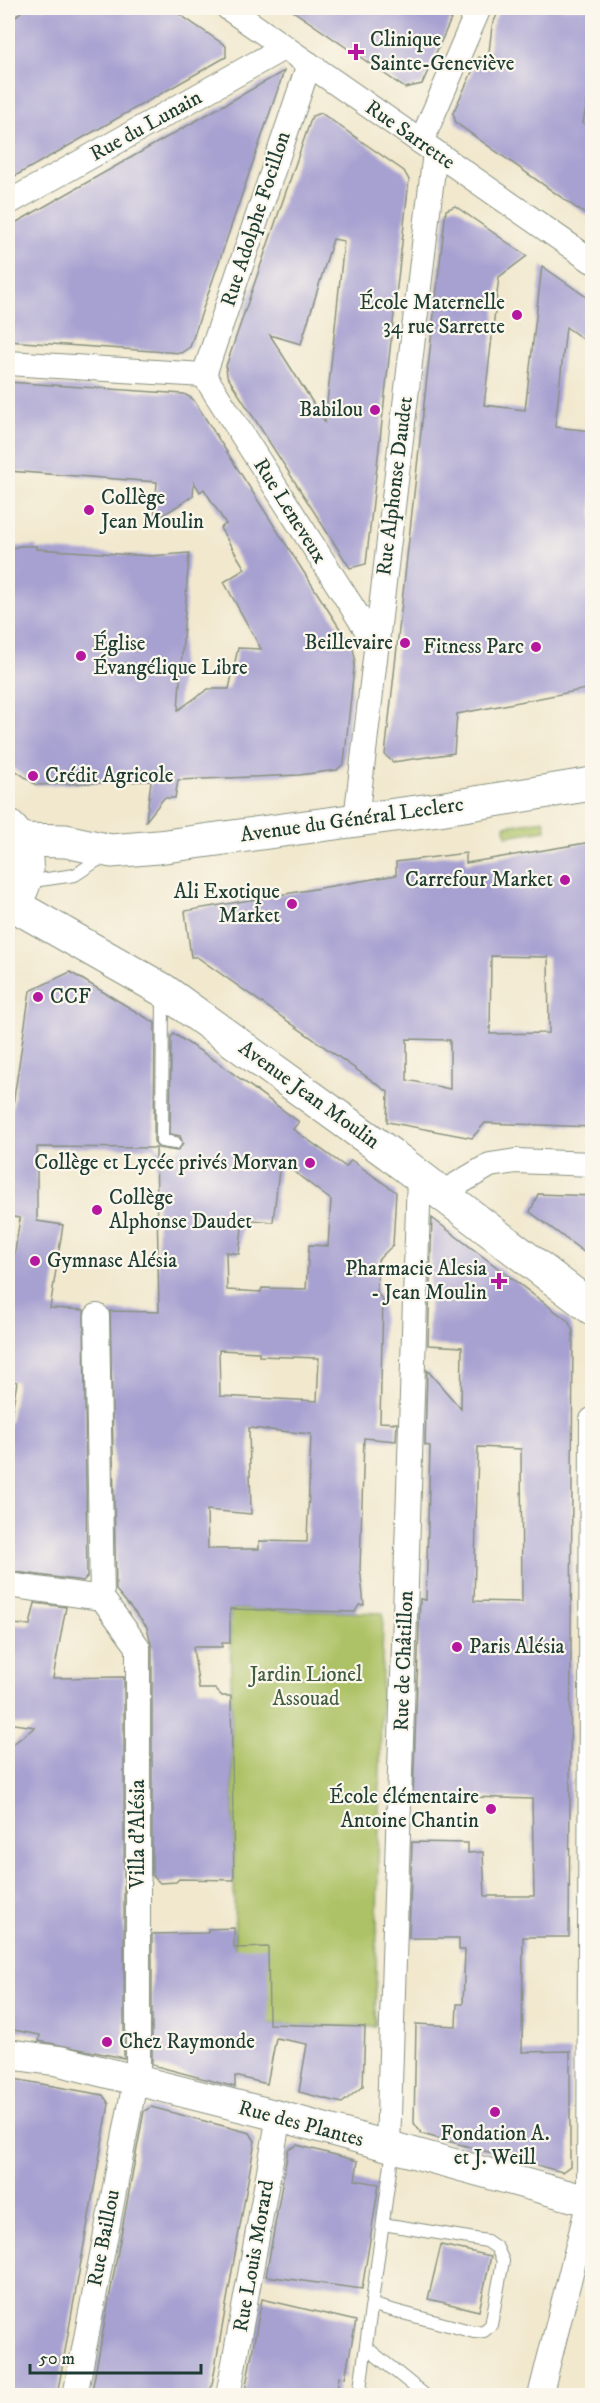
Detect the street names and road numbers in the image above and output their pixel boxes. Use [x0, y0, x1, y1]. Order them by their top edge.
street label: Rue du Lunain [85, 85, 207, 167]
street label: Rue Sarrette [360, 95, 460, 176]
street label: Rue Adolphe Focillon [215, 128, 297, 310]
street label: Rue Alphonse Daudet [371, 395, 419, 577]
street label: Rue Leneveux [247, 454, 333, 568]
street label: Avenue du Général Leclerc [239, 791, 465, 849]
street label: Avenue Jean Moulin [233, 1035, 385, 1155]
street label: Rue de Châtillon [389, 1590, 419, 1732]
street label: Villa d'Alésia [125, 1779, 151, 1890]
street label: Rue des Plantes [236, 2095, 366, 2153]
street label: Rue Louis Morard [228, 2178, 280, 2334]
street label: Rue Baillou [82, 2188, 126, 2288]

